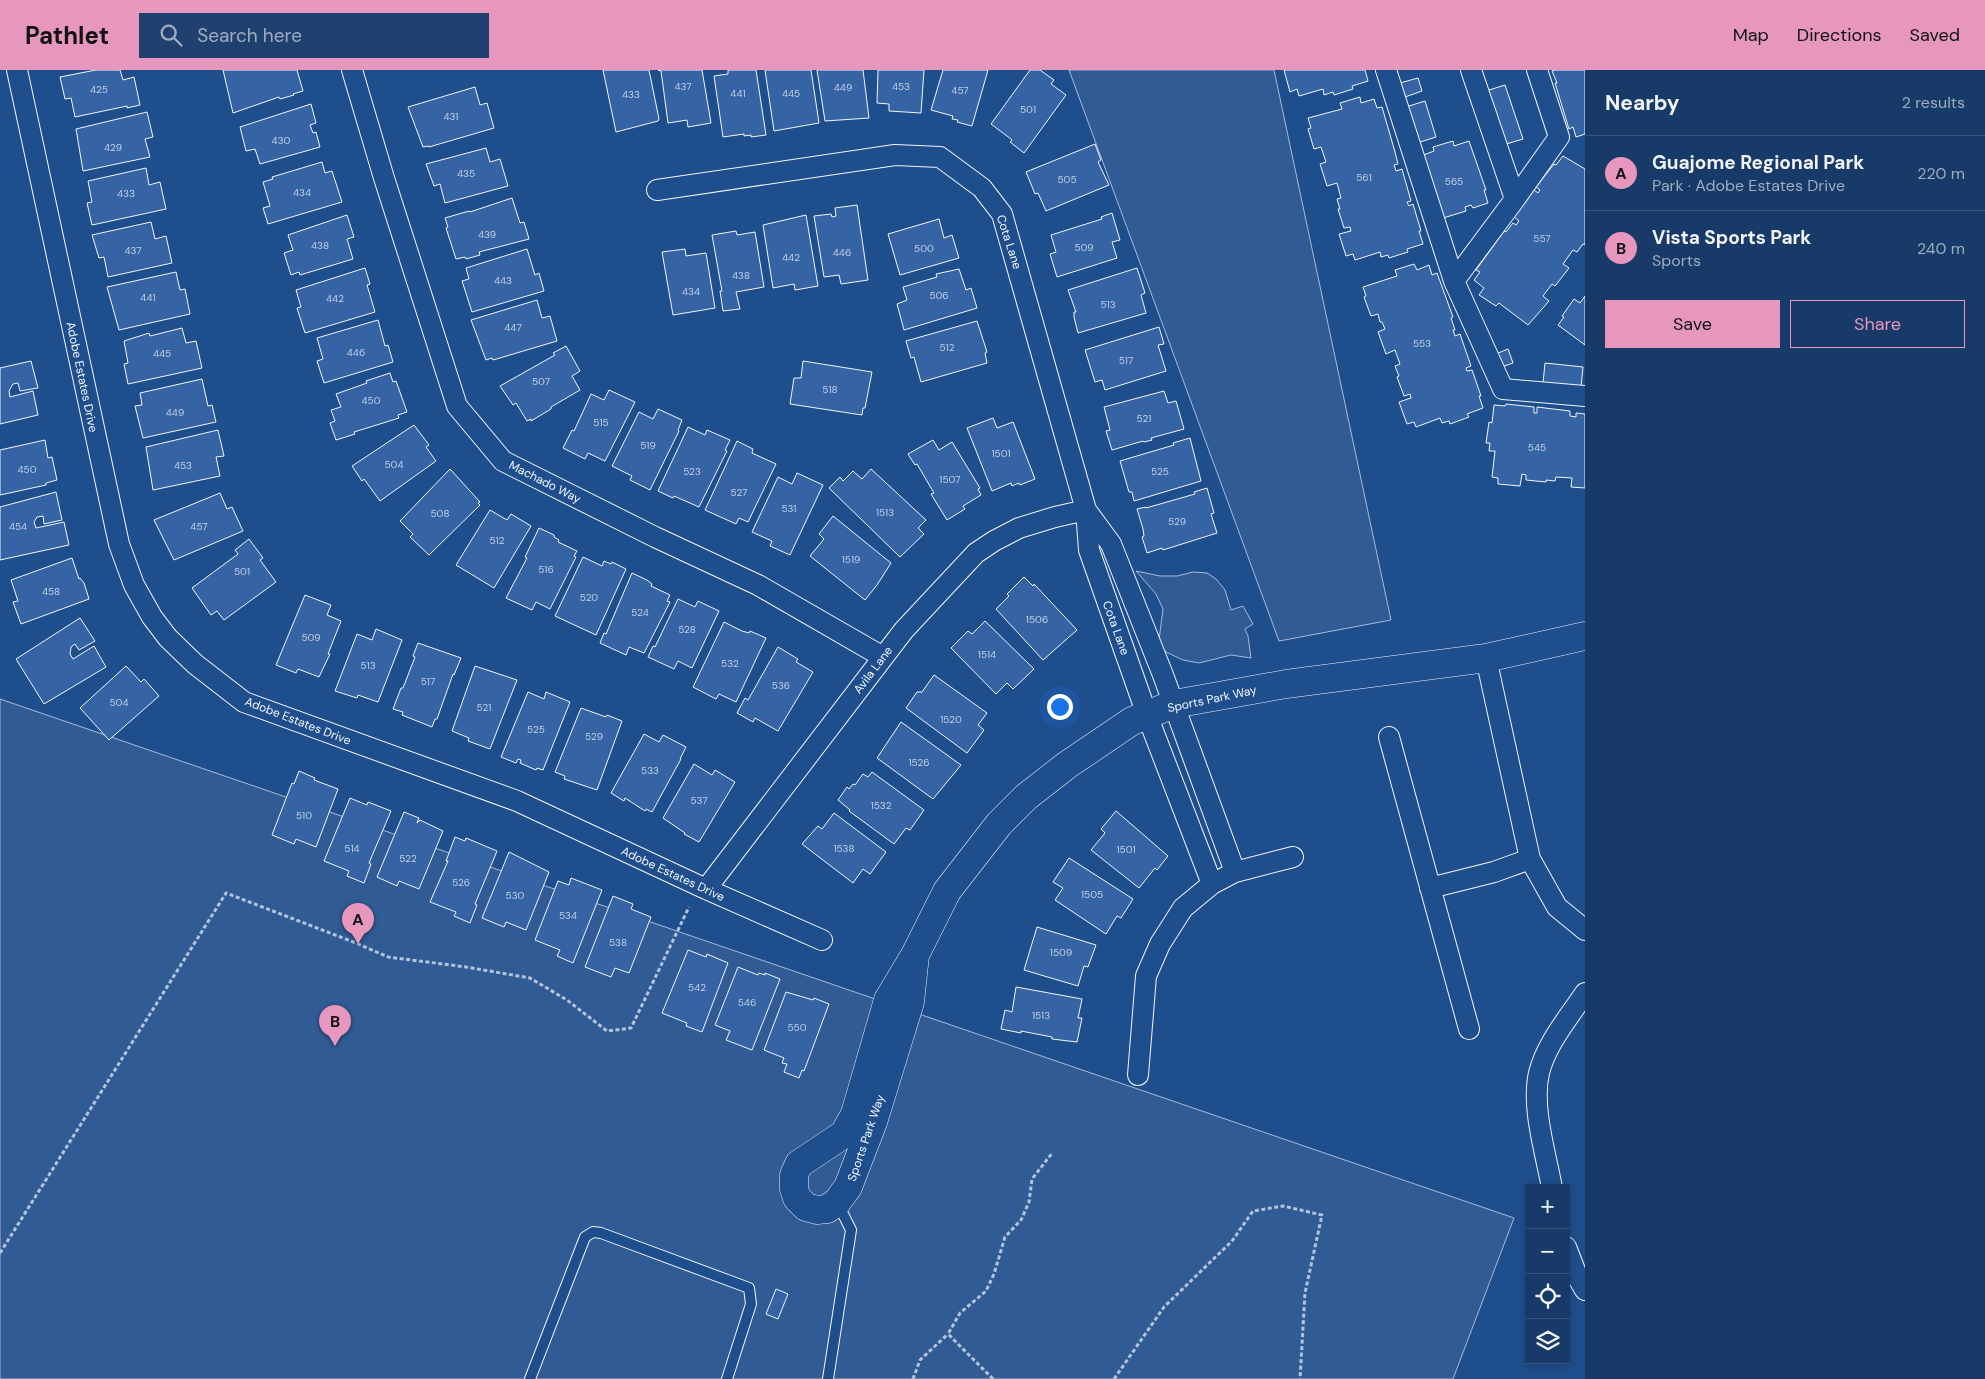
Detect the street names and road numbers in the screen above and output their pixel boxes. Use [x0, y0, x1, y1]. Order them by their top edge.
street label: Cota Lane [993, 213, 1025, 271]
street label: Adobe Estates Drive [62, 320, 102, 434]
street label: Machado Way [506, 457, 584, 507]
street label: Cota Lane [1099, 599, 1133, 657]
street label: Avila Lane [850, 643, 896, 697]
street label: Sports Park Way [1166, 682, 1258, 716]
street label: Adobe Estates Drive [243, 693, 353, 749]
street label: Adobe Estates Drive [619, 843, 727, 905]
street label: Sports Park Way [844, 1092, 888, 1184]

